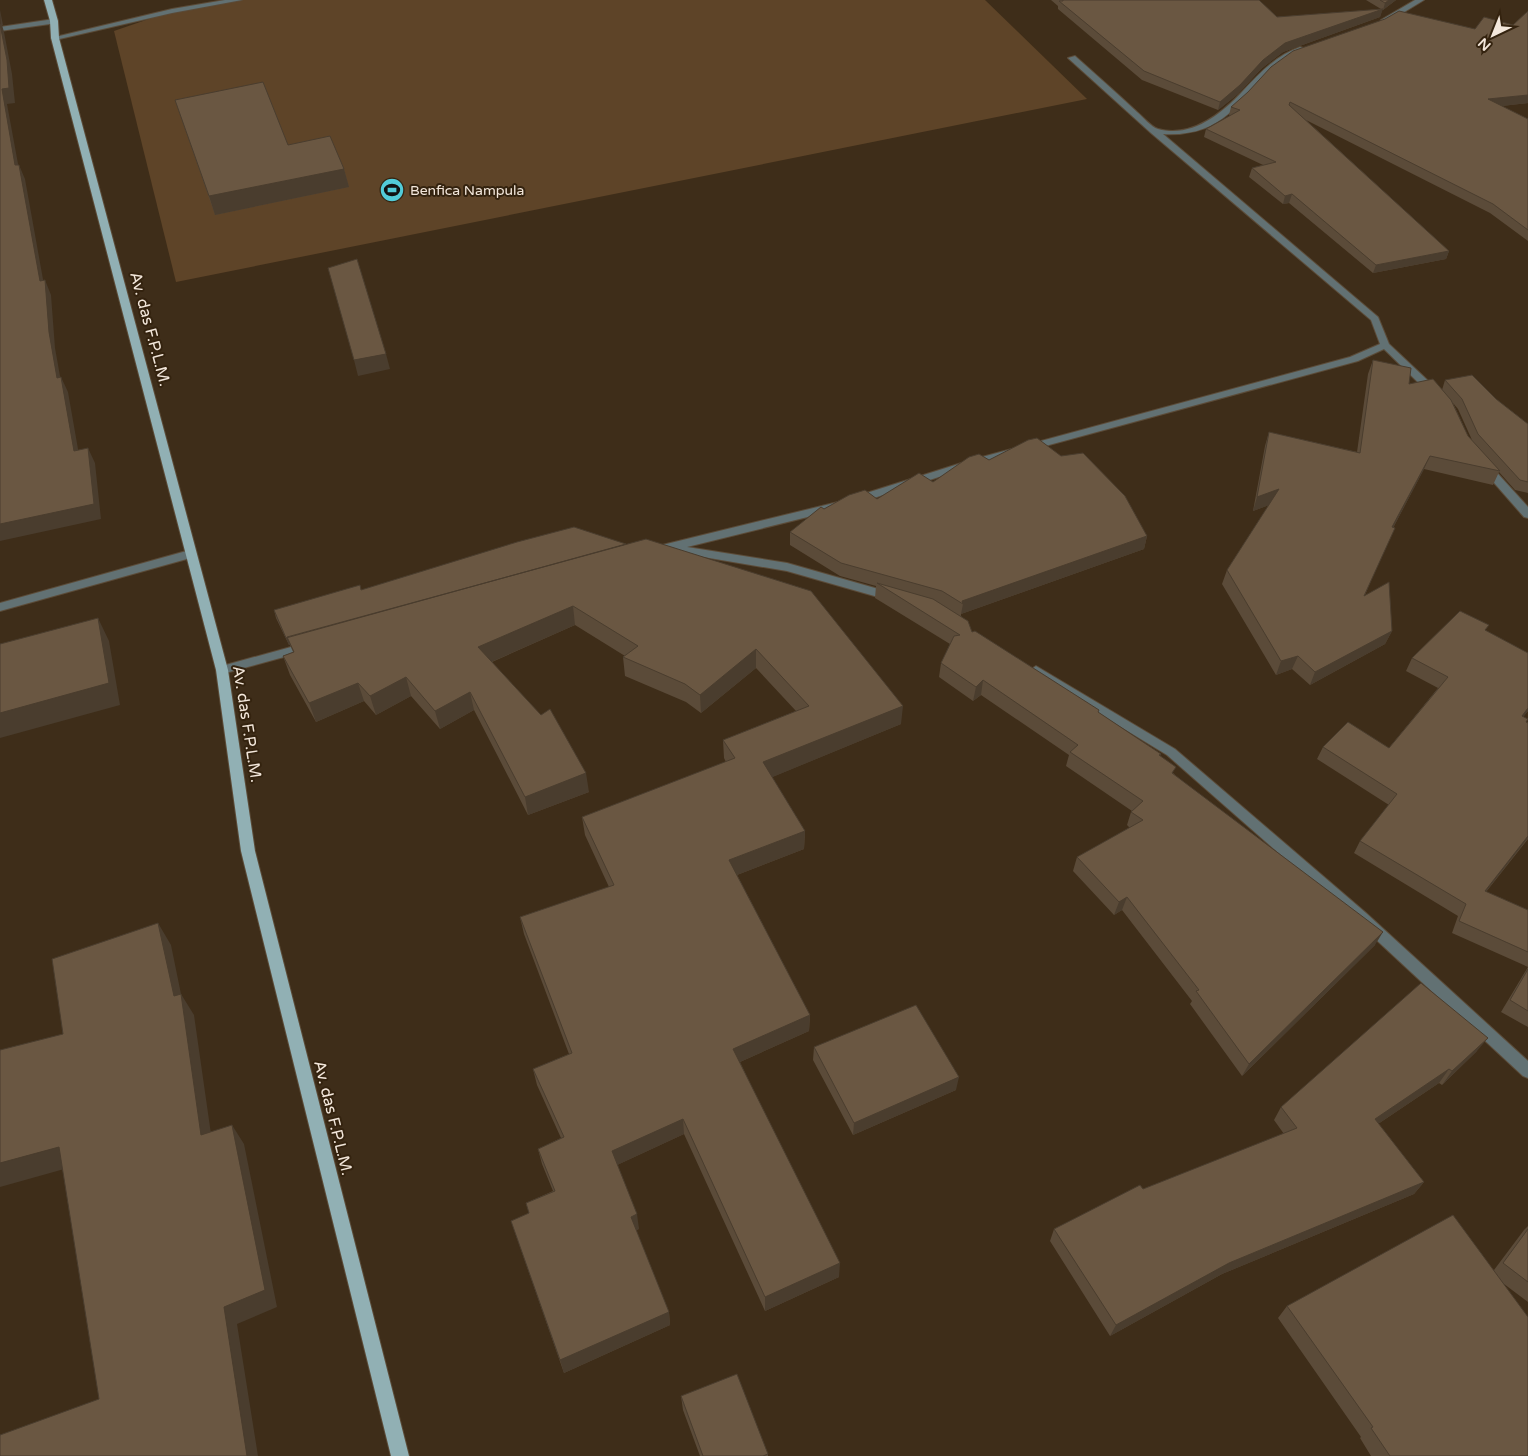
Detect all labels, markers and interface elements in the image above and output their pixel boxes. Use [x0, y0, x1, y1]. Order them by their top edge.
north arrow [1468, 10, 1518, 60]
text: N [1475, 34, 1494, 54]
sports icon: Benfica Nampula [379, 177, 405, 203]
place label: Benfica Nampula [410, 182, 524, 199]
street label: Av. das F.P.L.M. [125, 269, 175, 389]
street label: Av. das F.P.L.M. [228, 664, 266, 784]
street label: Av. das F.P.L.M. [309, 1058, 357, 1178]

